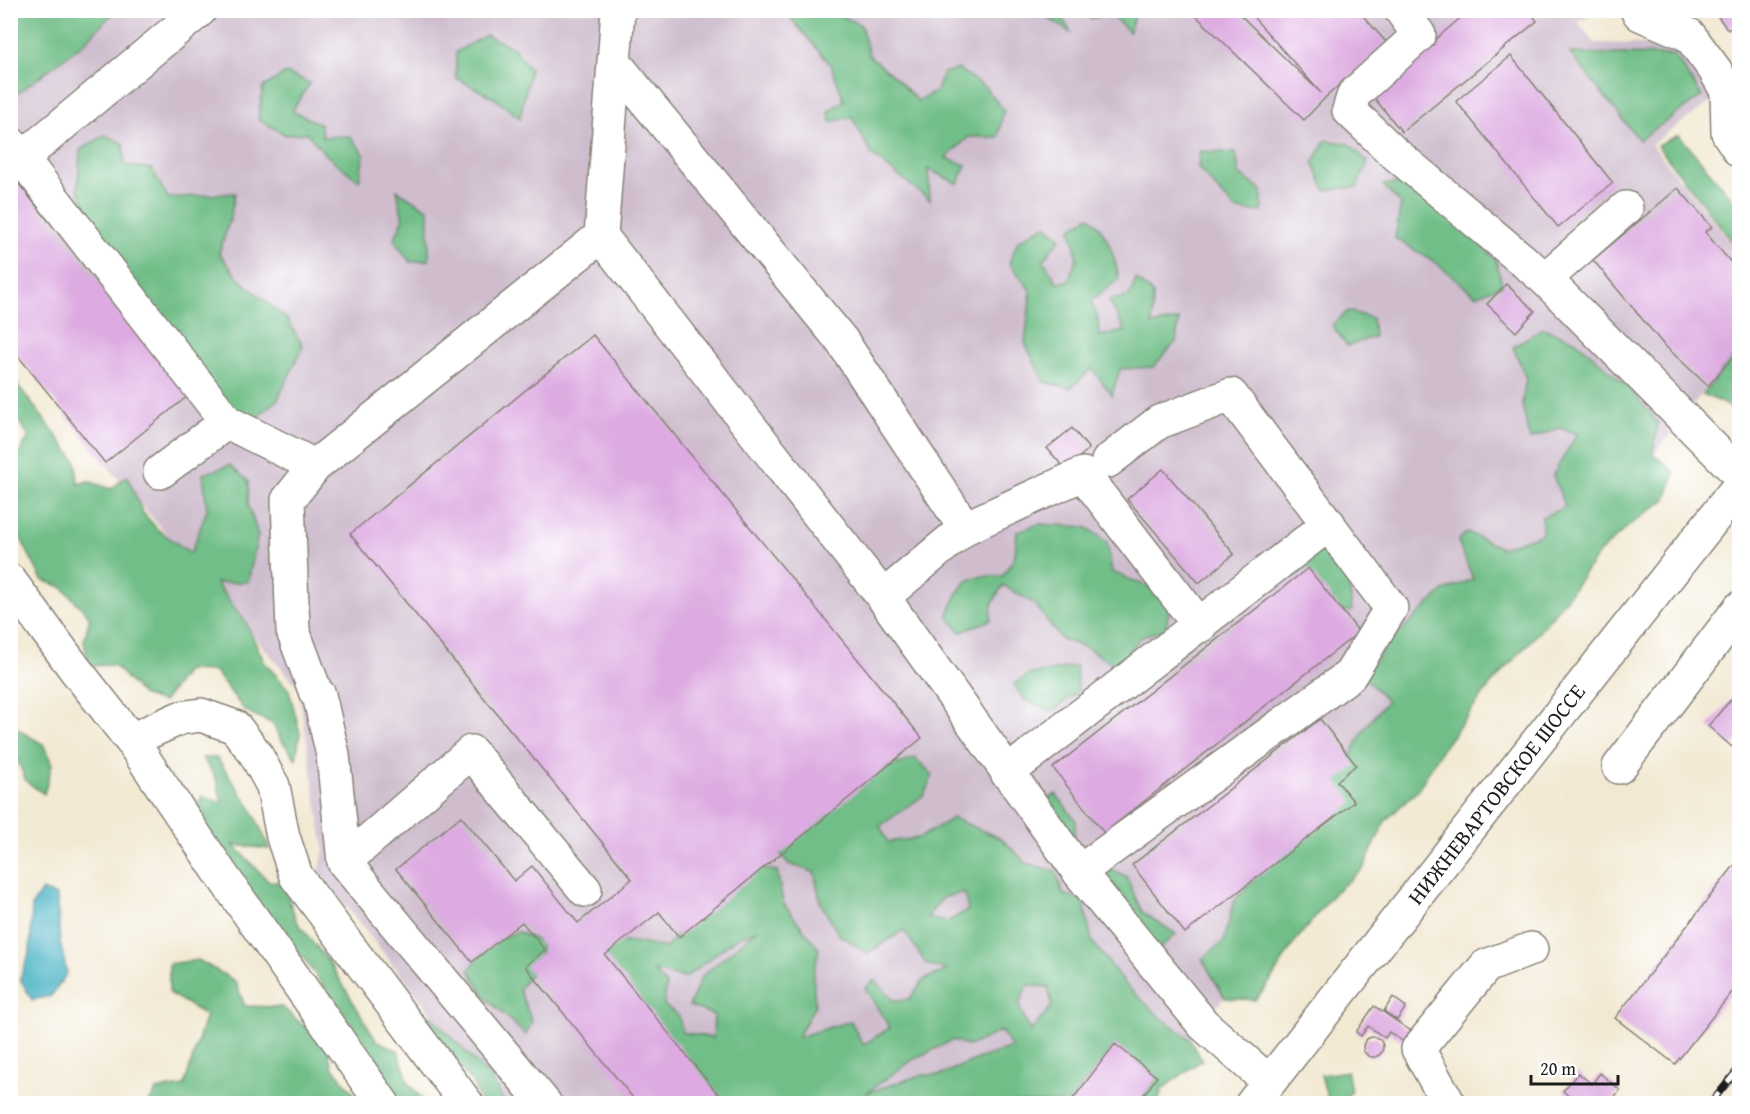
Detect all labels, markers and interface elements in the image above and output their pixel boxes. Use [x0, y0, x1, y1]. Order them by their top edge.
street label: НИЖНЕВАРТОВСКОЕ ШОССЕ [1400, 677, 1592, 911]
scale bar [1531, 1048, 1618, 1086]
text: 20 m [1540, 1055, 1576, 1082]

